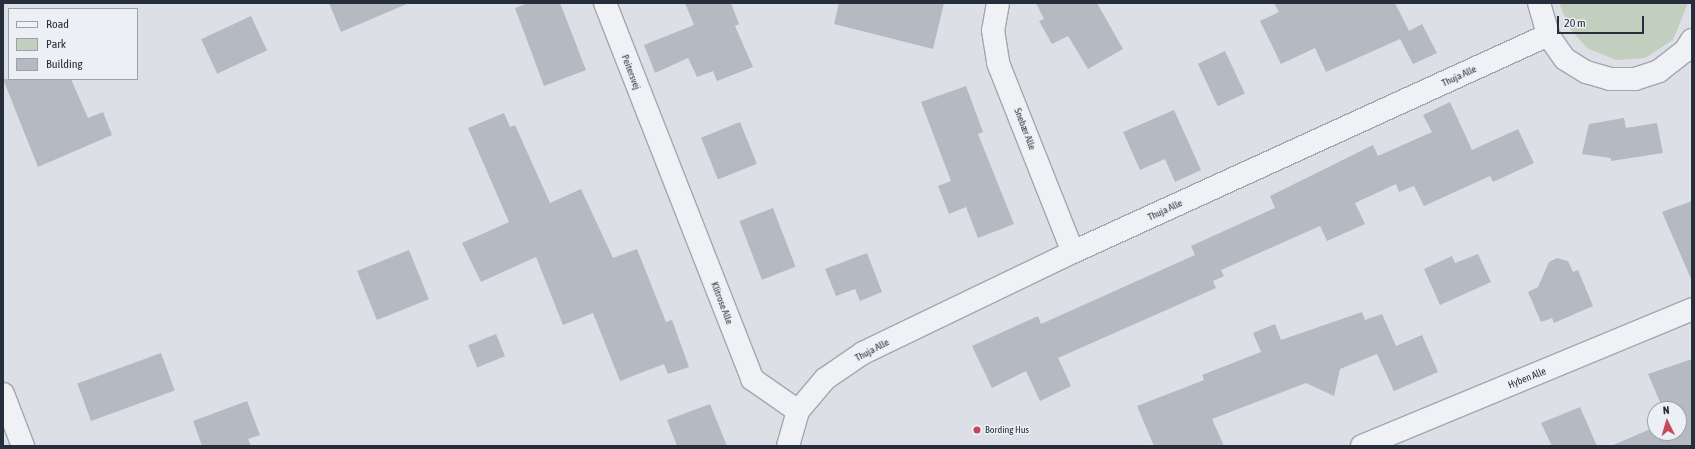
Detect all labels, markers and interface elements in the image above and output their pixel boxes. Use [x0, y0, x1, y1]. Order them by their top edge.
legend [8, 8, 138, 80]
scale bar [1559, 8, 1646, 34]
text: 20 m [1564, 16, 1586, 30]
text: Road [46, 17, 69, 31]
text: Park [46, 37, 66, 51]
street label: Peitersvej [619, 53, 643, 91]
text: Building [46, 57, 83, 71]
street label: Thuja Alle [1440, 63, 1478, 89]
street label: Snebær Alle [1012, 106, 1038, 152]
street label: Thuja Alle [1146, 197, 1184, 223]
street label: Klitrose Alle [708, 280, 736, 326]
street label: Thuja Alle [853, 336, 891, 364]
street label: Hyben Alle [1506, 365, 1548, 391]
north arrow [1647, 401, 1687, 441]
text: N [1662, 404, 1670, 416]
place label: Bording Hus [985, 424, 1029, 436]
marker: Bording Hus [972, 425, 982, 435]

